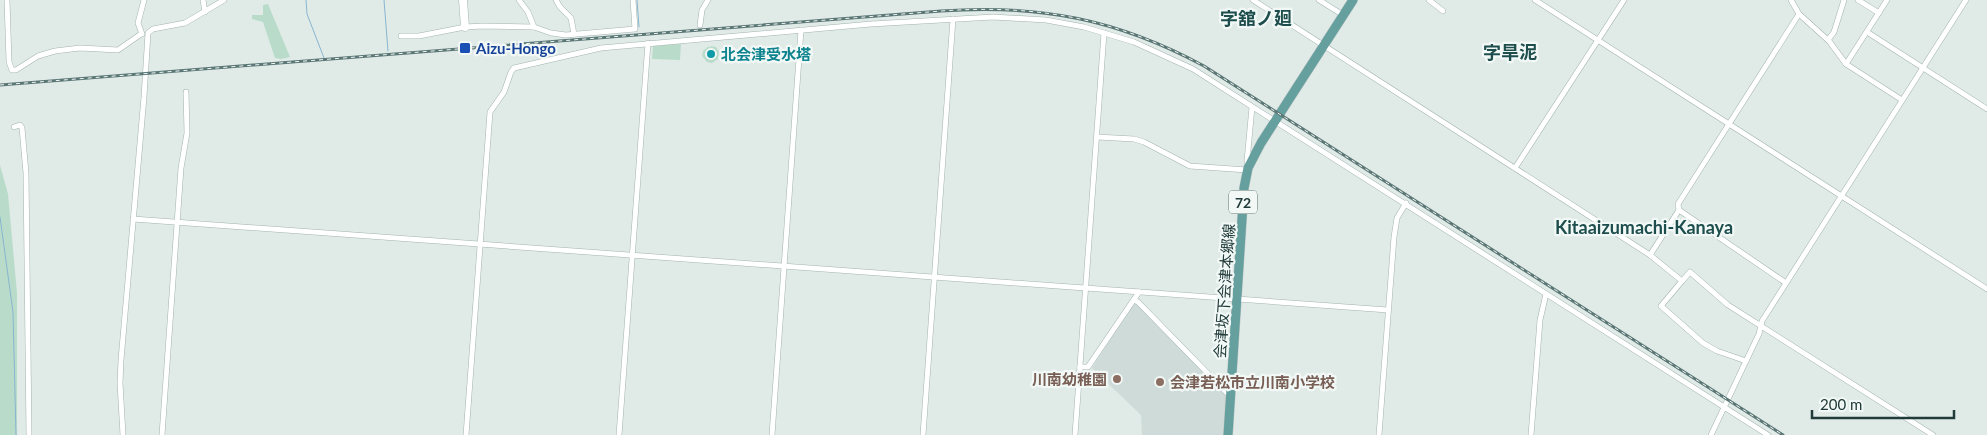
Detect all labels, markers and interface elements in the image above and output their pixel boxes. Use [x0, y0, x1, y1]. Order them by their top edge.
district label: 字舘ノ廻 [1220, 7, 1292, 29]
place label: Aizu-Hongo [475, 39, 556, 57]
marker: Aizu-Hongo [458, 41, 472, 55]
district label: 字旱泥 [1483, 41, 1537, 63]
place label: 北会津受水塔 [721, 45, 811, 63]
marker: 北会津受水塔 [705, 48, 717, 60]
road number: 72 [1229, 190, 1257, 213]
district label: Kitaaizumachi-Kanaya [1555, 216, 1733, 238]
street label: 会津坂下会津本郷線 [1210, 223, 1238, 359]
place label: 川南幼稚園 [1032, 370, 1107, 388]
marker: 川南幼稚園 [1111, 373, 1123, 385]
place label: 会津若松市立川南小学校 [1170, 373, 1335, 391]
marker: 会津若松市立川南小学校 [1154, 376, 1166, 388]
scale bar [1812, 388, 1954, 420]
text: 200 m [1820, 395, 1862, 413]

